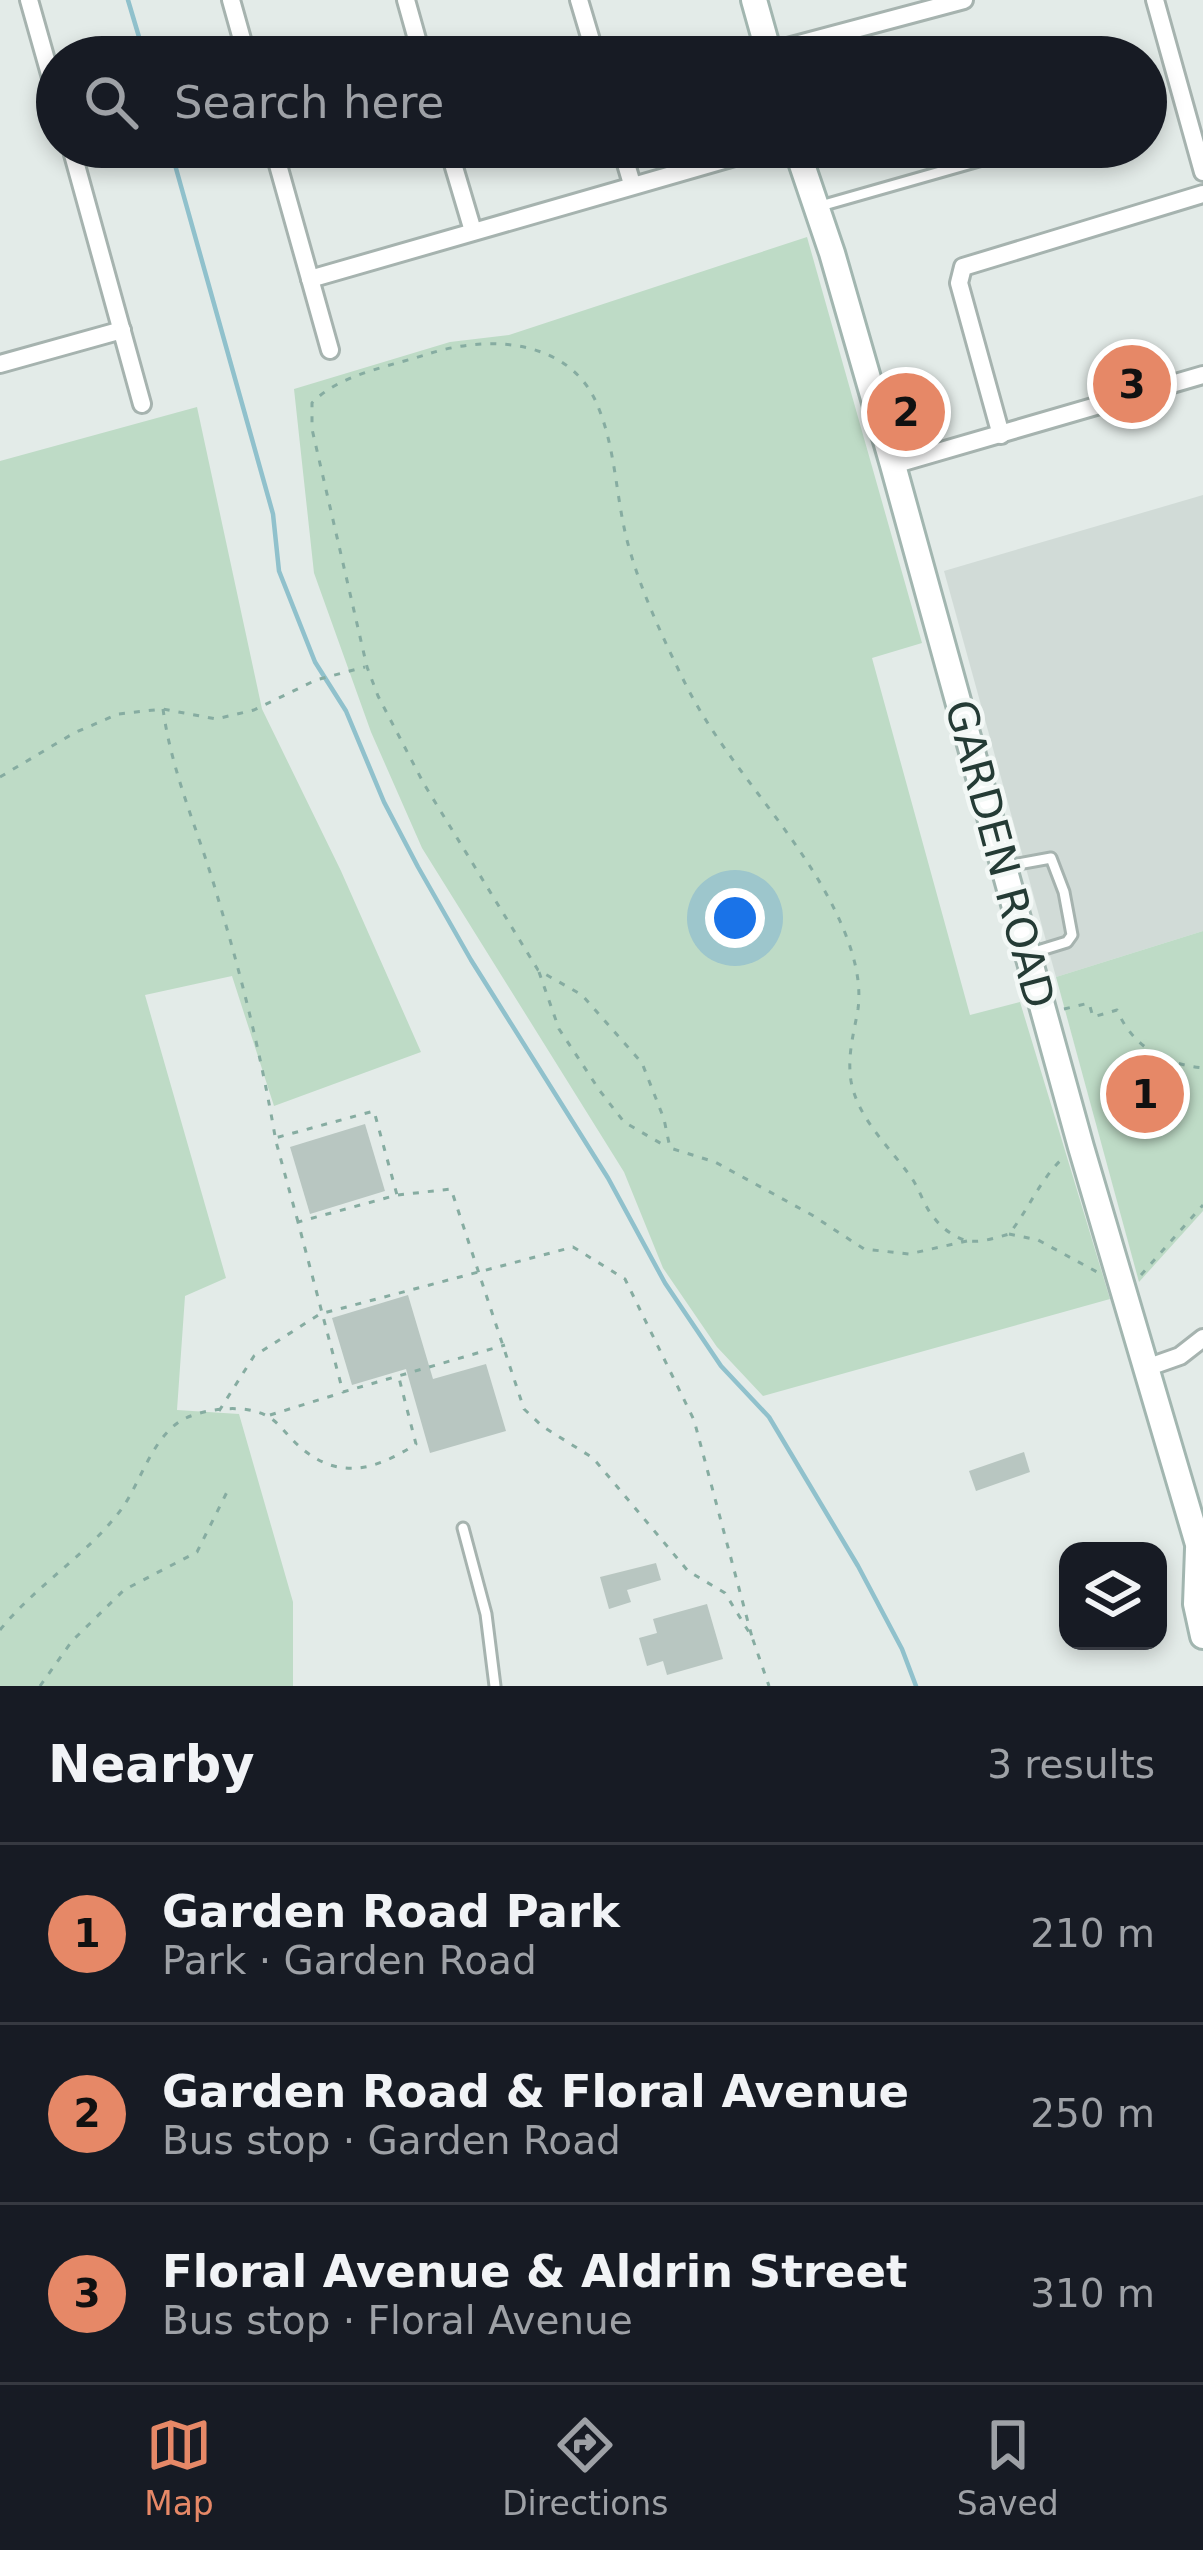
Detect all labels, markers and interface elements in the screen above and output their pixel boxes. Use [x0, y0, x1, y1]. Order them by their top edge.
search box [36, 36, 1167, 168]
icon: search [78, 69, 144, 135]
text: Search here [174, 76, 444, 129]
pin: 3 [1093, 339, 1171, 429]
pin: 2 [867, 367, 945, 457]
street label: GARDEN ROAD [935, 695, 1065, 1013]
your location [705, 888, 765, 948]
pin: 1 [1106, 1049, 1184, 1139]
map controls [1059, 1542, 1167, 1650]
button: layers [1059, 1542, 1167, 1650]
text: Nearby [48, 1735, 255, 1794]
text: 3 results [987, 1742, 1155, 1787]
text: Garden Road Park [162, 1885, 620, 1938]
text: 1 [73, 1911, 101, 1956]
text: 210 m [1030, 1911, 1155, 1956]
text: Park · Garden Road [162, 1938, 537, 1983]
text: Garden Road & Floral Avenue [162, 2065, 909, 2118]
text: 2 [73, 2091, 101, 2136]
text: 250 m [1030, 2091, 1155, 2136]
text: Bus stop · Garden Road [162, 2118, 621, 2163]
text: Floral Avenue & Aldrin Street [162, 2245, 907, 2298]
text: 3 [73, 2271, 101, 2316]
text: 310 m [1030, 2271, 1155, 2316]
text: Bus stop · Floral Avenue [162, 2298, 633, 2343]
tab: Map [144, 2412, 214, 2523]
tab: Directions [502, 2412, 668, 2523]
tab: Saved [957, 2412, 1059, 2523]

